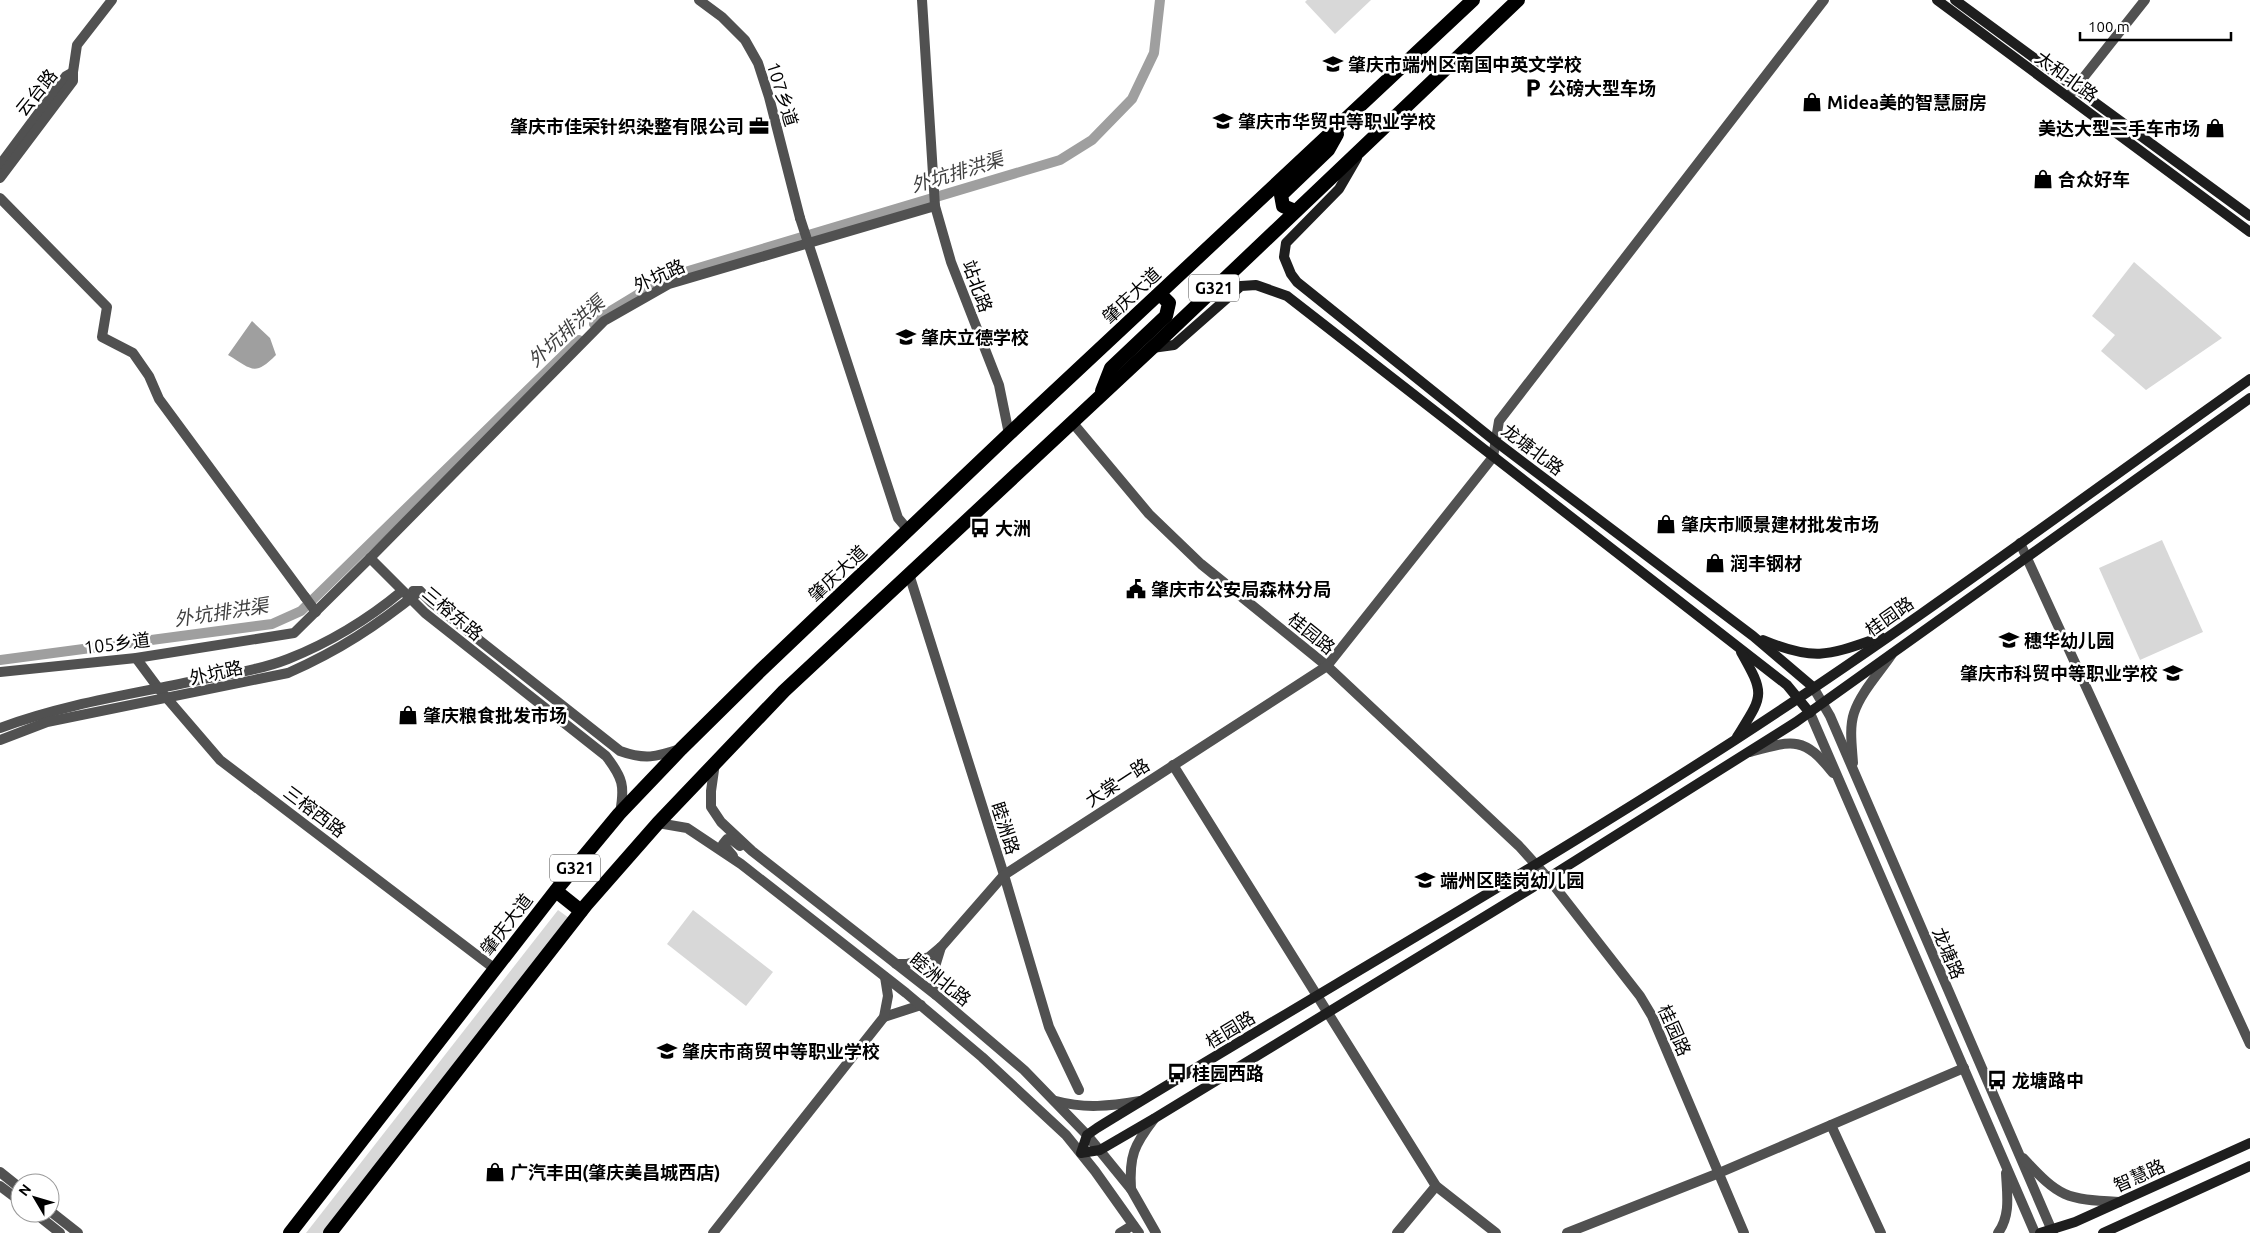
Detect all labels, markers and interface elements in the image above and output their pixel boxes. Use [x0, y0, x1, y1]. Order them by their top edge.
scale bar [2080, 10, 2231, 42]
text: 100 m [2088, 18, 2130, 35]
street label: 太和北路 [2032, 47, 2102, 105]
school or university icon: 肇庆市端州区南国中英文学校 [1322, 53, 1344, 75]
place label: 肇庆市端州区南国中英文学校 [1348, 54, 1582, 74]
street label: 107乡道 [764, 59, 802, 129]
street label: 云台路 [11, 65, 61, 119]
parking icon: 公磅大型车场 [1522, 77, 1544, 99]
place label: 公磅大型车场 [1548, 78, 1656, 98]
shop icon: Midea美的智慧厨房 [1801, 91, 1823, 113]
place label: Midea美的智慧厨房 [1827, 92, 1987, 112]
school or university icon: 肇庆市华贸中等职业学校 [1212, 110, 1234, 132]
place label: 肇庆市华贸中等职业学校 [1238, 111, 1436, 131]
office icon: 肇庆市佳荣针织染整有限公司 [748, 115, 770, 137]
place label: 肇庆市佳荣针织染整有限公司 [510, 116, 744, 136]
shop icon: 美达大型二手车市场 [2204, 117, 2226, 139]
place label: 美达大型二手车市场 [2038, 118, 2200, 138]
water label: 外坑排洪渠 [908, 147, 1009, 196]
shop icon: 合众好车 [2032, 168, 2054, 190]
place label: 合众好车 [2058, 169, 2130, 189]
street label: 外坑路 [630, 255, 688, 295]
street label: 站北路 [959, 257, 997, 315]
street label: 肇庆大道 [1098, 263, 1164, 327]
road number: G321 [1189, 274, 1239, 302]
water label: 外坑排洪渠 [523, 289, 611, 371]
school or university icon: 肇庆立德学校 [895, 326, 917, 348]
place label: 肇庆立德学校 [921, 327, 1029, 347]
street label: 龙塘北路 [1498, 419, 1568, 479]
shop icon: 肇庆市顺景建材批发市场 [1655, 513, 1677, 535]
place label: 肇庆市顺景建材批发市场 [1681, 514, 1879, 534]
bus stop icon: 大洲 [969, 517, 991, 539]
place label: 大洲 [995, 518, 1031, 538]
street label: 肇庆大道 [804, 541, 870, 605]
shop icon: 润丰钢材 [1704, 552, 1726, 574]
place label: 润丰钢材 [1730, 553, 1802, 573]
public building icon: 肇庆市公安局森林分局 [1125, 578, 1147, 600]
place label: 肇庆市公安局森林分局 [1151, 579, 1331, 599]
street label: 三榕东路 [419, 582, 487, 644]
street label: 桂园路 [1861, 592, 1917, 640]
water label: 外坑排洪渠 [172, 593, 273, 630]
street label: 桂园路 [1285, 608, 1339, 658]
street label: 105乡道 [83, 629, 151, 657]
school or university icon: 穗华幼儿园 [1998, 629, 2020, 651]
place label: 穗华幼儿园 [2024, 630, 2114, 650]
street label: 外坑路 [188, 657, 244, 687]
school or university icon: 肇庆市科贸中等职业学校 [2162, 662, 2184, 684]
place label: 肇庆市科贸中等职业学校 [1960, 663, 2158, 683]
shop icon: 肇庆粮食批发市场 [397, 704, 419, 726]
place label: 肇庆粮食批发市场 [423, 705, 567, 725]
street label: 大棠一路 [1081, 754, 1153, 810]
street label: 三榕西路 [280, 781, 350, 841]
street label: 睦洲路 [988, 799, 1024, 857]
road number: G321 [550, 854, 600, 881]
school or university icon: 端州区睦岗幼儿园 [1414, 869, 1436, 891]
place label: 端州区睦岗幼儿园 [1440, 870, 1584, 890]
street label: 肇庆大道 [476, 889, 536, 959]
street label: 龙塘路 [1929, 924, 1969, 982]
street label: 睦洲北路 [907, 949, 975, 1009]
street label: 桂园路 [1655, 1001, 1695, 1059]
street label: 桂园路 [1202, 1007, 1258, 1051]
school or university icon: 肇庆市商贸中等职业学校 [656, 1040, 678, 1062]
place label: 肇庆市商贸中等职业学校 [682, 1041, 880, 1061]
bus stop icon: 桂园西路 [1166, 1062, 1188, 1084]
place label: 桂园西路 [1192, 1063, 1264, 1083]
bus stop icon: 龙塘路中 [1986, 1069, 2008, 1091]
place label: 龙塘路中 [2012, 1070, 2084, 1090]
street label: 智慧路 [2110, 1155, 2168, 1195]
shop icon: 广汽丰田(肇庆美昌城西店) [484, 1161, 506, 1183]
place label: 广汽丰田(肇庆美昌城西店) [510, 1162, 720, 1183]
north arrow [10, 1173, 60, 1223]
text: N [15, 1181, 34, 1199]

